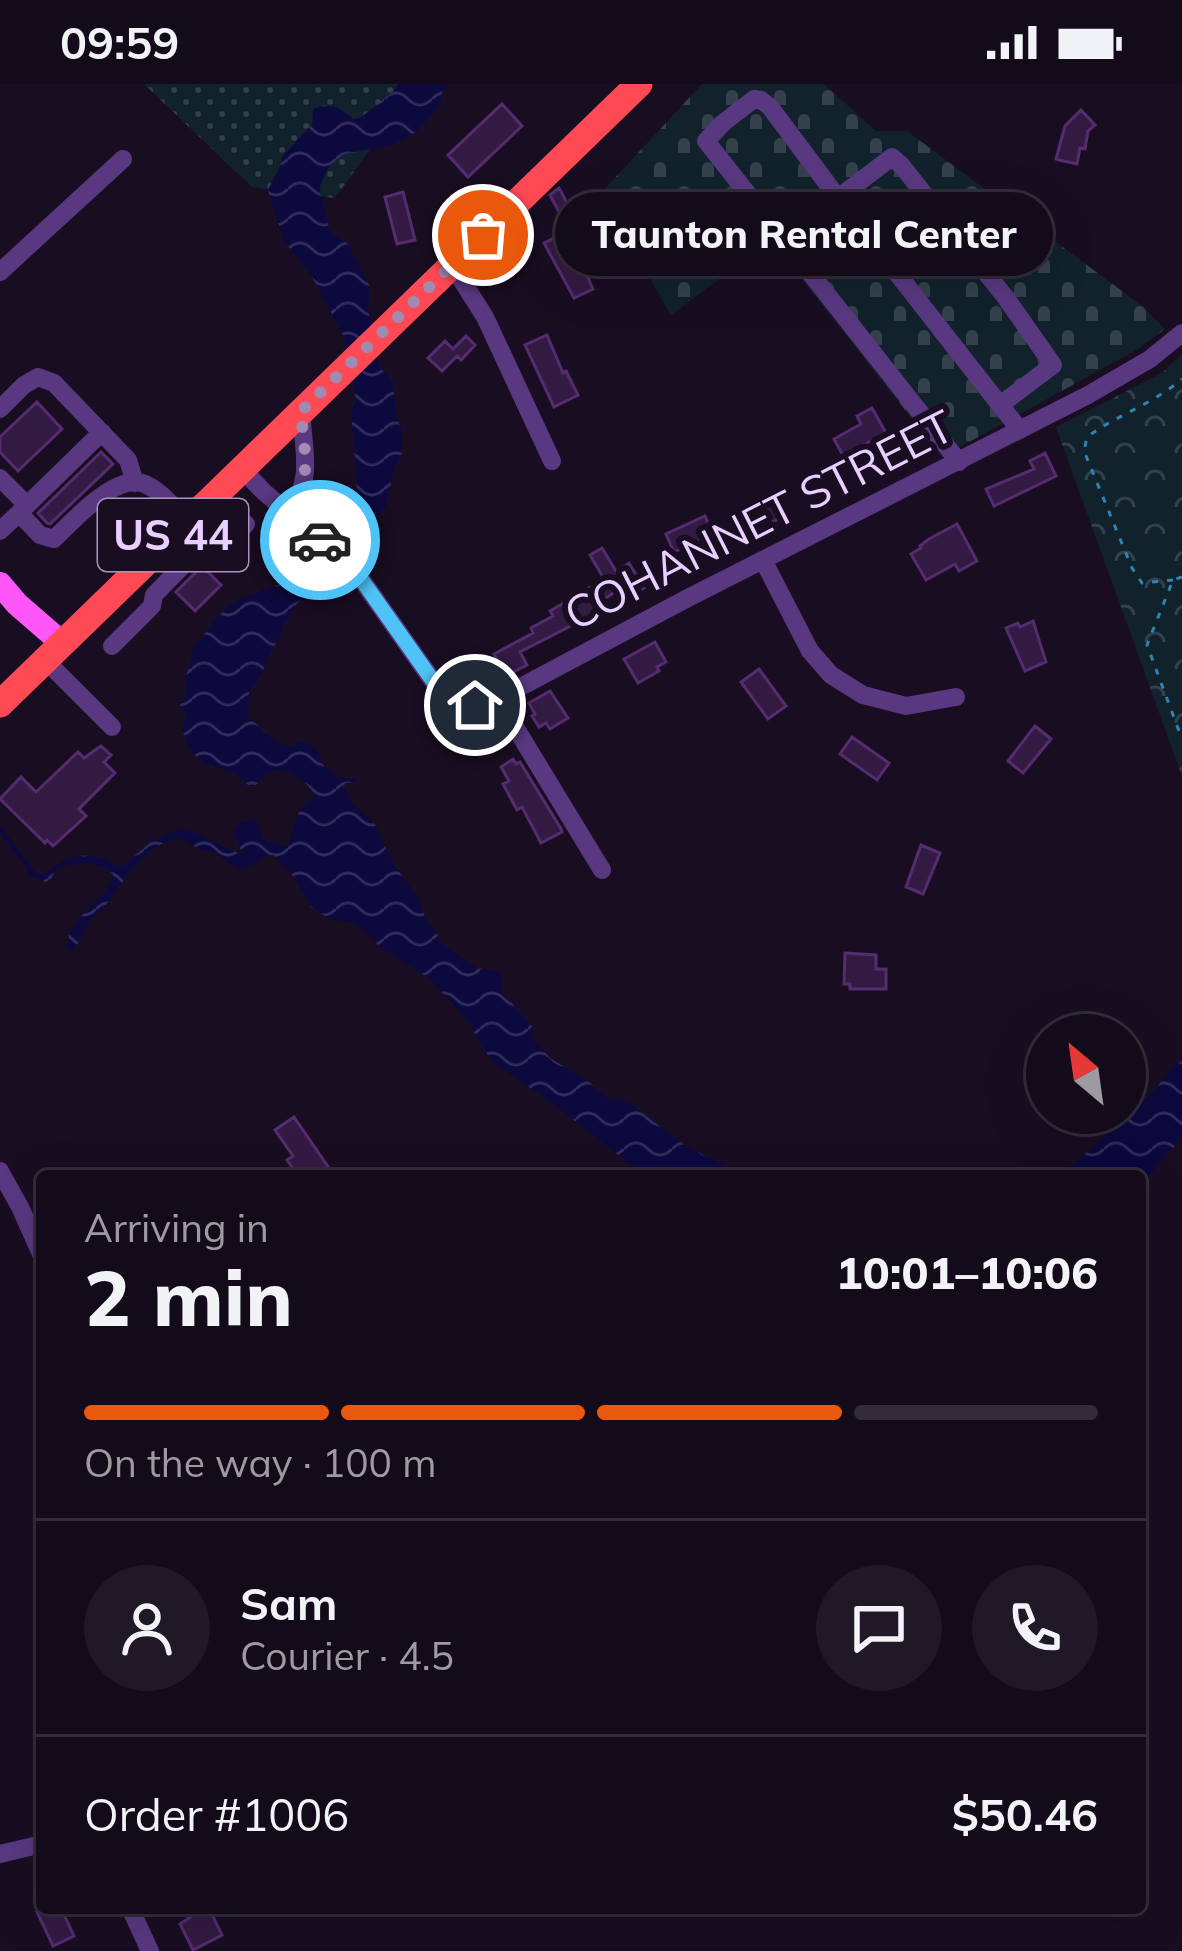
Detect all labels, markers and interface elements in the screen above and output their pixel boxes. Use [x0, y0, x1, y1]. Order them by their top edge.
text: 09:59 [60, 14, 179, 70]
pin [432, 184, 534, 286]
callout: Taunton Rental Center [555, 193, 1053, 277]
icon: bag [450, 202, 516, 268]
text: Taunton Rental Center [591, 209, 1017, 258]
street label: COHANNET STREET [555, 397, 963, 642]
courier [260, 480, 380, 600]
road number: US 44 [98, 499, 248, 571]
icon: car [287, 507, 353, 573]
pin [424, 654, 526, 756]
icon: home [442, 672, 508, 738]
north arrow [1026, 1014, 1146, 1134]
map controls [1026, 1014, 1146, 1134]
text: Arriving in [84, 1203, 269, 1252]
text: 10:01–10:06 [836, 1244, 1098, 1300]
text: 2 min [84, 1248, 293, 1346]
text: On the way · 100 m [84, 1438, 436, 1487]
button: person [84, 1565, 210, 1691]
button: chat [816, 1565, 942, 1691]
button: phone [972, 1565, 1098, 1691]
text: Sam [240, 1575, 337, 1631]
text: Courier · 4.5 [240, 1631, 454, 1680]
text: Order #1006 [84, 1786, 349, 1842]
text: $50.46 [952, 1786, 1098, 1842]

